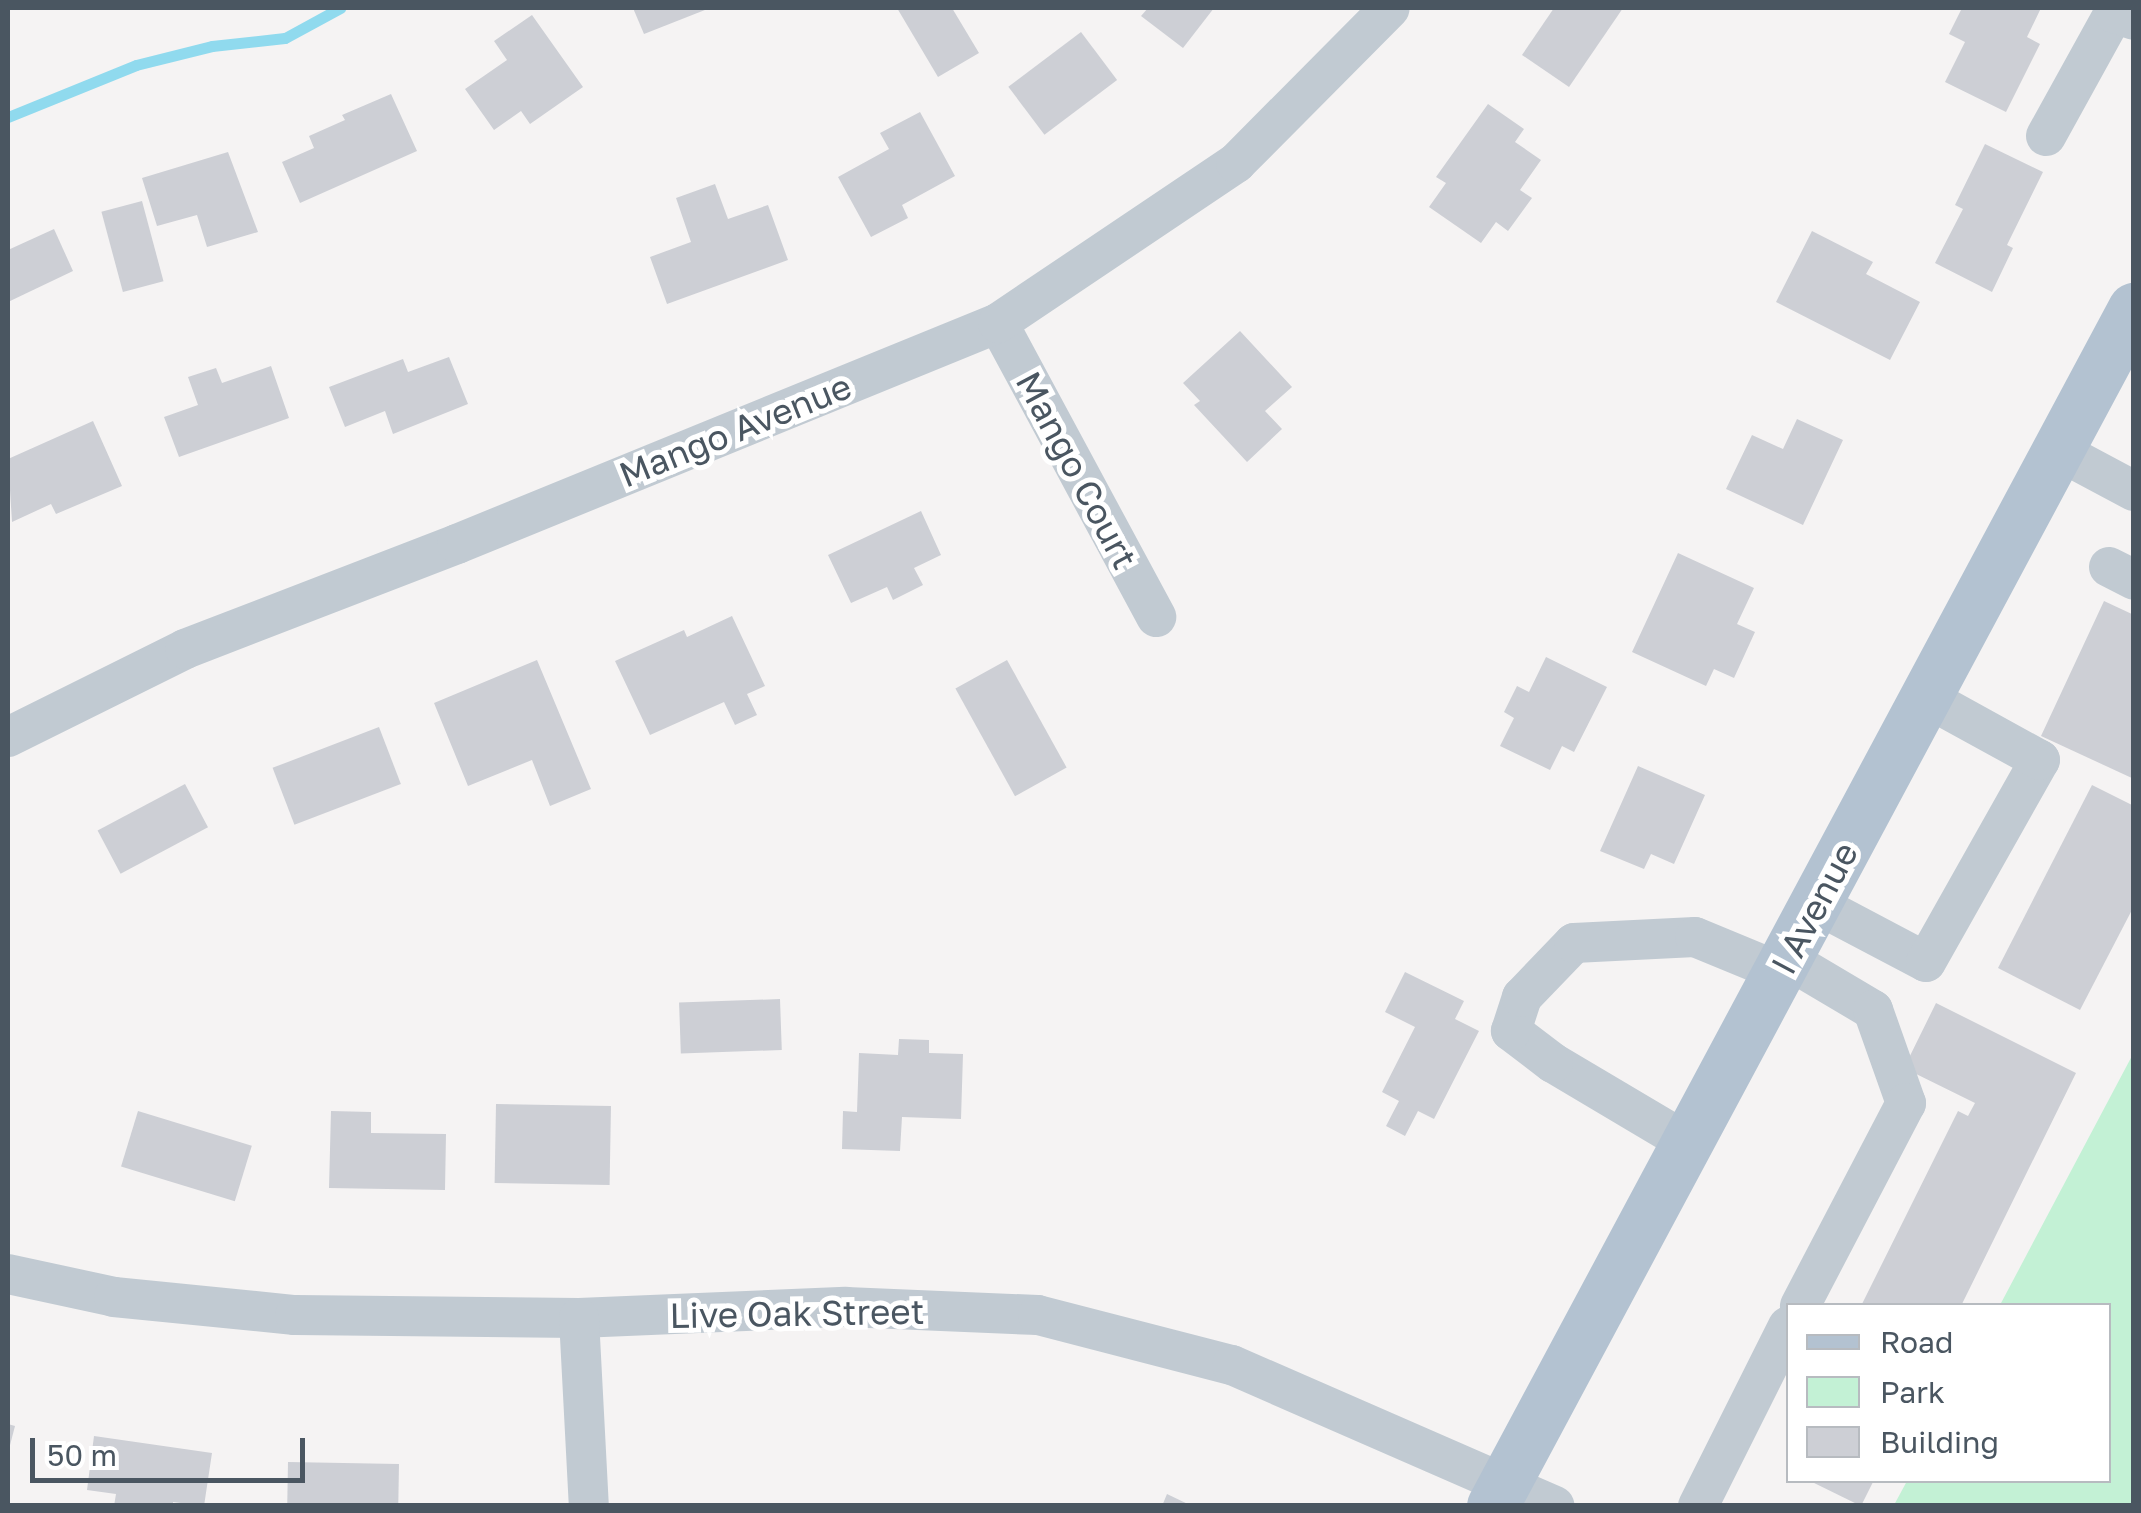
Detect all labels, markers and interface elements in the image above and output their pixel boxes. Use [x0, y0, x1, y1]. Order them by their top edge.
street label: Mango Avenue [613, 364, 857, 496]
street label: Mango Court [1008, 364, 1146, 576]
street label: I Avenue [1762, 835, 1866, 981]
street label: Live Oak Street [669, 1290, 925, 1336]
legend [1786, 1303, 2111, 1483]
text: Road [1880, 1324, 1954, 1360]
text: Park [1880, 1374, 1945, 1410]
scale bar [35, 1418, 310, 1480]
text: Building [1880, 1424, 1999, 1460]
text: 50 m [47, 1437, 117, 1473]

